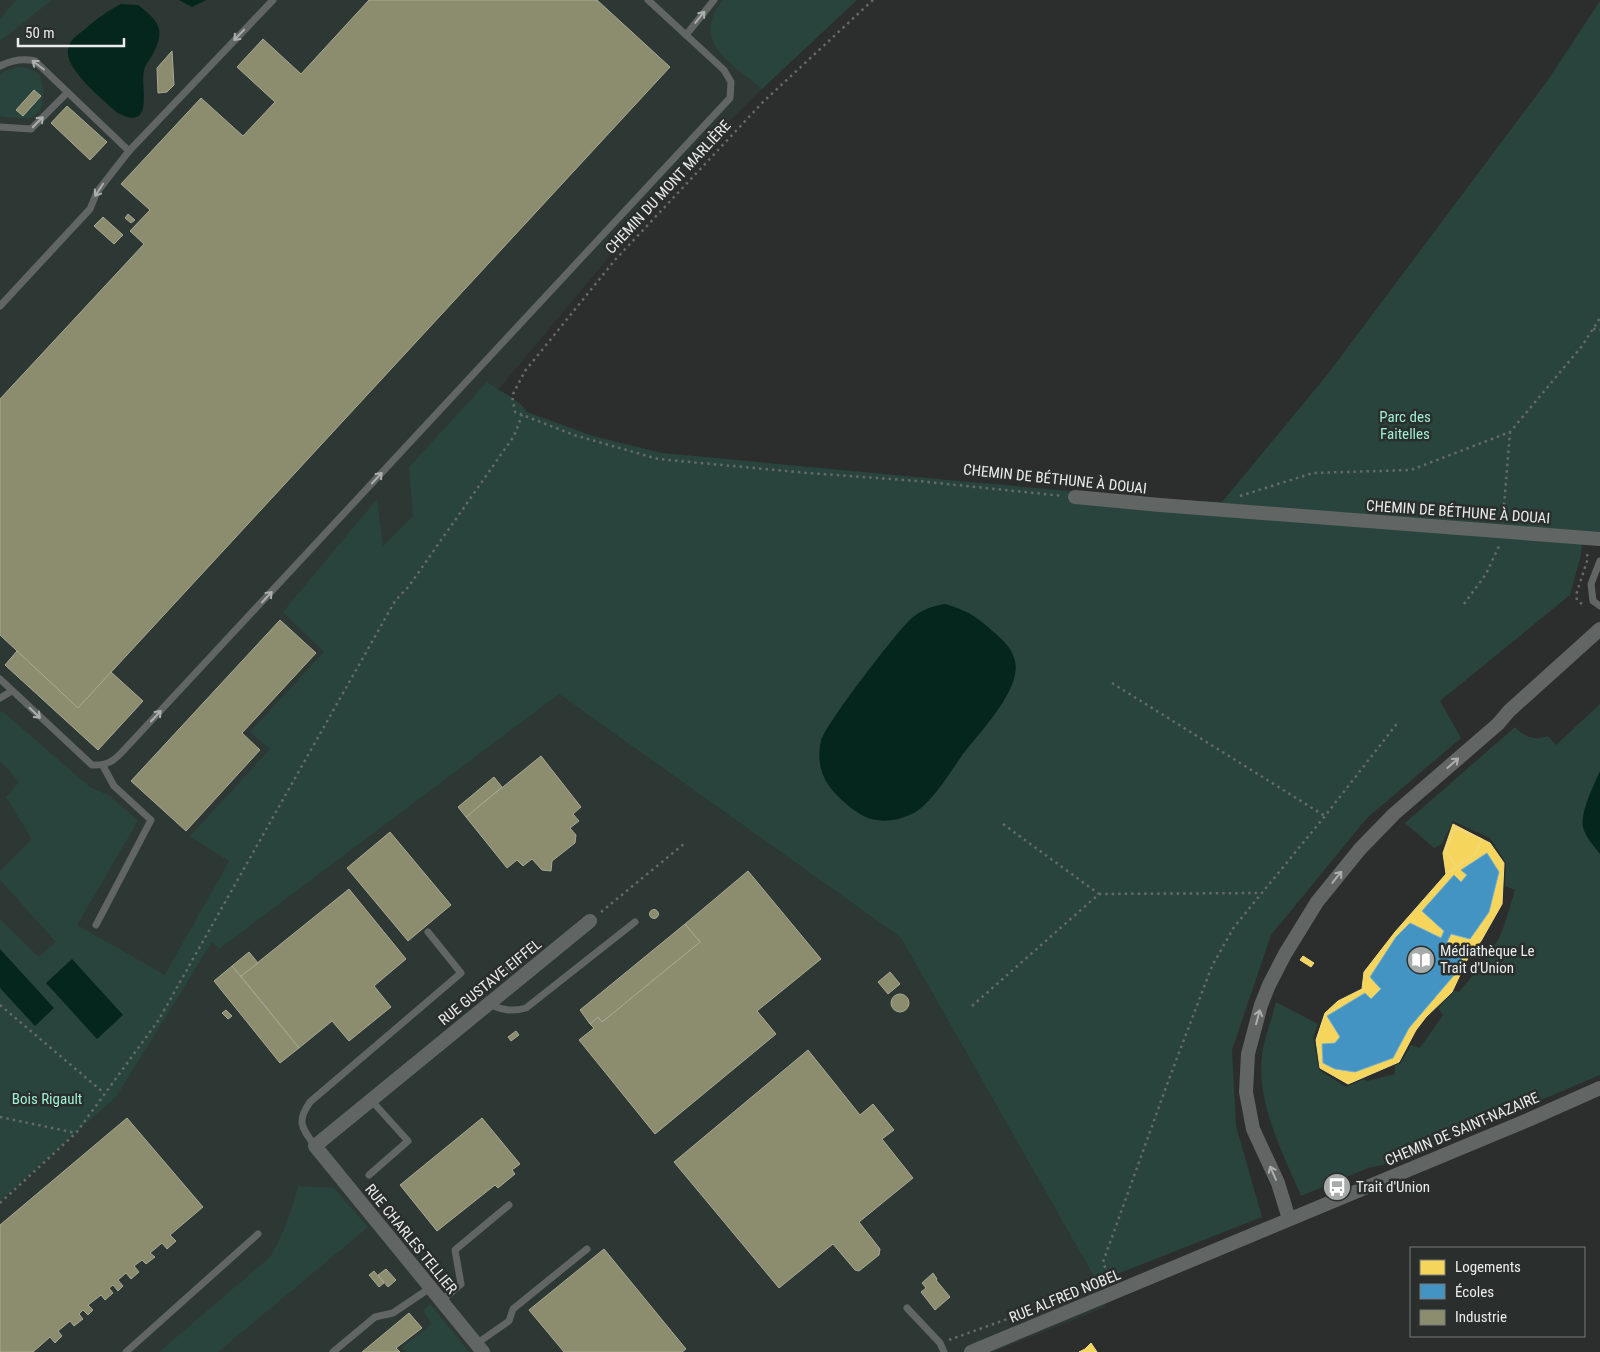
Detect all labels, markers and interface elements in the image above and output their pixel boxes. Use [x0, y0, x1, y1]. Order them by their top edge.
one-way arrow [695, 11, 706, 24]
scale bar [18, 15, 124, 47]
text: 50 m [25, 24, 55, 42]
one-way arrow [233, 29, 245, 42]
one-way arrow [31, 60, 44, 71]
one-way arrow [32, 116, 44, 128]
street label: CHEMIN DU MONT MARLIÈRE [601, 117, 735, 257]
one-way arrow [94, 183, 104, 197]
park label: Parc des Faitelles [1379, 408, 1431, 443]
street label: CHEMIN DE BÉTHUNE À DOUAI [962, 460, 1148, 498]
one-way arrow [372, 471, 383, 484]
street label: CHEMIN DE BÉTHUNE À DOUAI [1365, 497, 1551, 527]
one-way arrow [261, 590, 273, 603]
one-way arrow [29, 707, 42, 719]
one-way arrow [150, 709, 162, 722]
one-way arrow [1446, 757, 1459, 769]
one-way arrow [1332, 870, 1343, 883]
street label: RUE GUSTAVE EIFFEL [435, 935, 545, 1029]
place label: Médiathèque Le Trait d'Union [1440, 942, 1535, 977]
library icon: Médiathèque Le Trait d'Union [1406, 945, 1436, 975]
one-way arrow [1254, 1010, 1263, 1026]
street label: CHEMIN DE SAINT-NAZAIRE [1382, 1088, 1542, 1170]
park label: Bois Rigault [12, 1090, 82, 1108]
one-way arrow [1268, 1166, 1278, 1181]
bus stop icon: Trait d'Union [1322, 1172, 1352, 1202]
place label: Trait d'Union [1356, 1178, 1430, 1196]
street label: RUE CHARLES TELLIER [361, 1180, 461, 1298]
legend [1410, 1247, 1585, 1337]
text: Logements [1455, 1258, 1521, 1276]
street label: RUE ALFRED NOBEL [1007, 1265, 1123, 1327]
text: Écoles [1455, 1283, 1494, 1301]
text: Industrie [1455, 1308, 1507, 1326]

